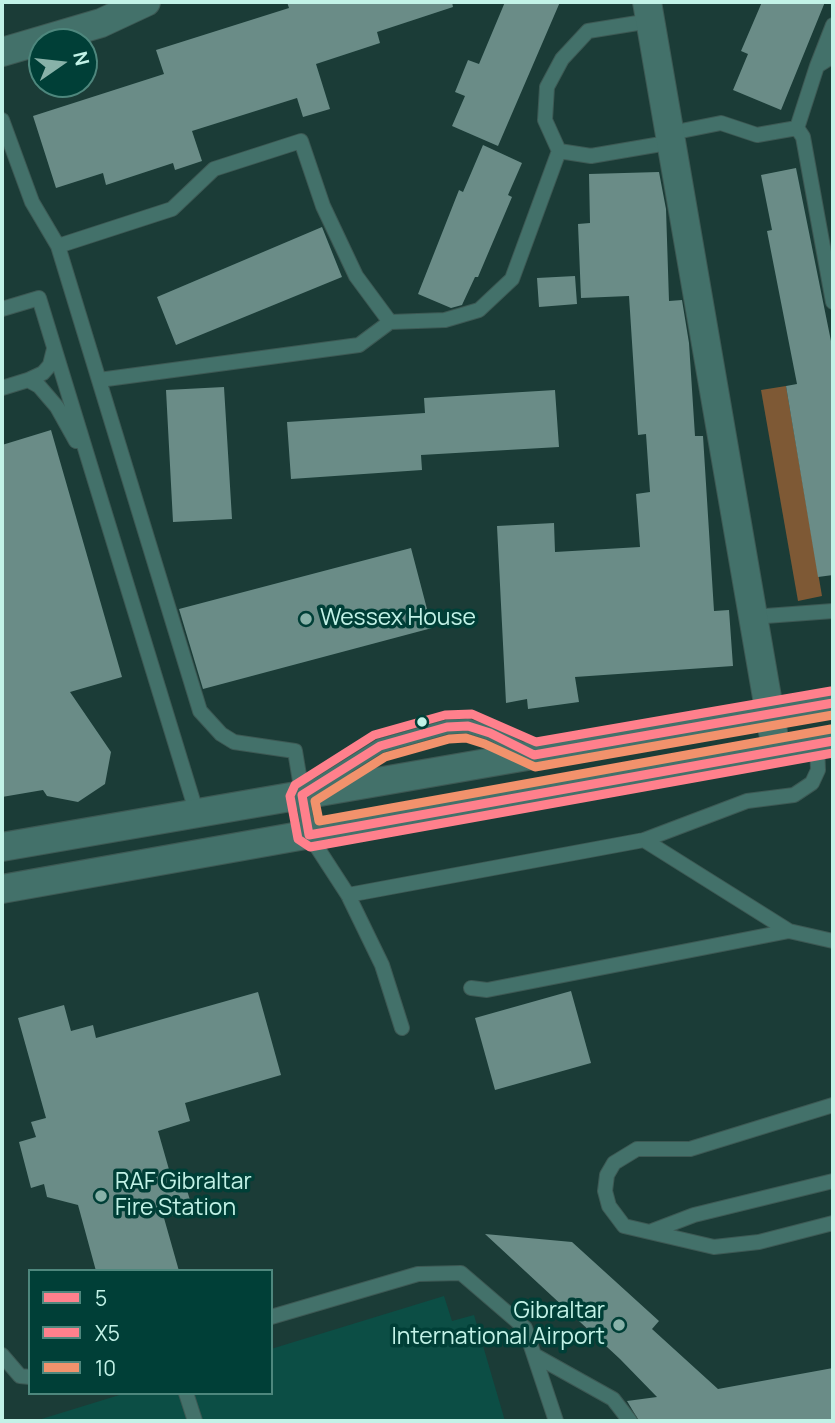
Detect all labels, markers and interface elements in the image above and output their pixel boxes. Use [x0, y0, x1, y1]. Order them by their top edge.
north arrow [28, 28, 98, 98]
text: N [67, 49, 96, 68]
place label: Wessex House [320, 605, 476, 633]
marker: Wessex House [298, 611, 314, 627]
unlabelled marker [415, 715, 429, 729]
place label: RAF Gibraltar Fire Station [115, 1169, 252, 1223]
marker: RAF Gibraltar Fire Station [93, 1188, 109, 1204]
legend [28, 1269, 273, 1395]
text: 5 [95, 1284, 107, 1312]
place label: Gibraltar International Airport [391, 1298, 605, 1352]
marker: Gibraltar International Airport [611, 1317, 627, 1333]
text: X5 [95, 1319, 120, 1347]
text: 10 [95, 1354, 116, 1382]

